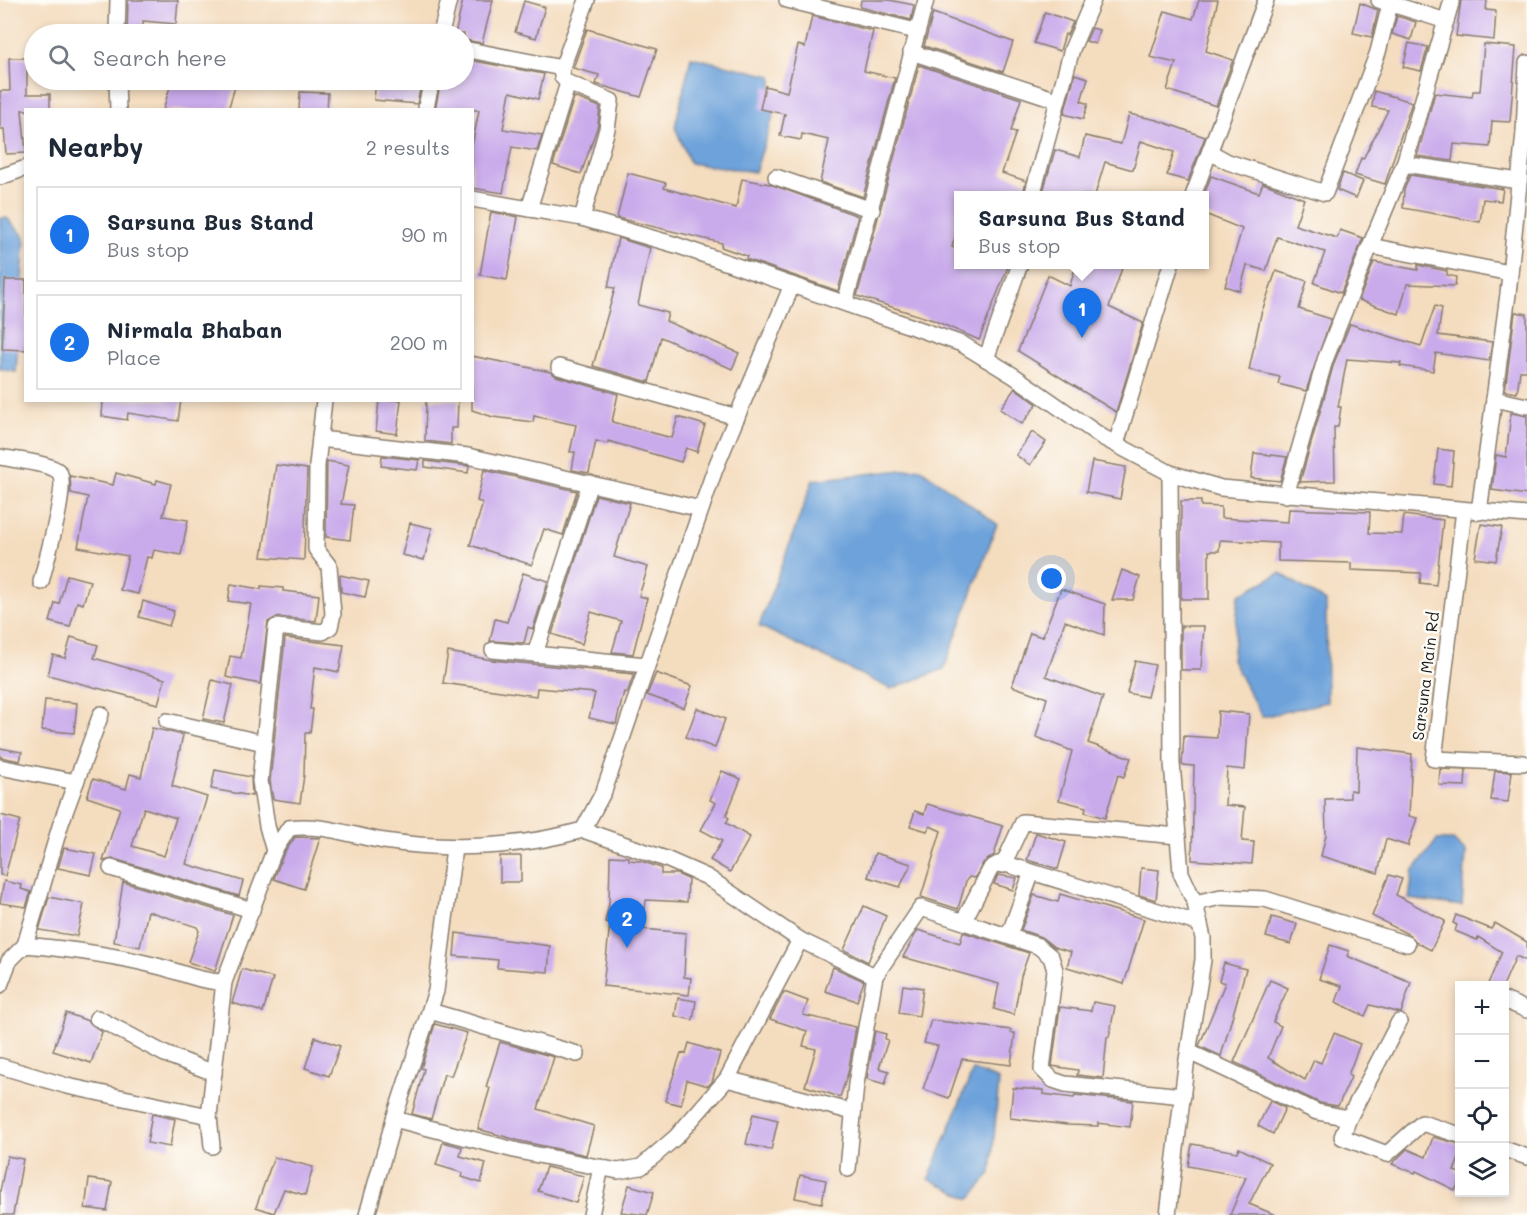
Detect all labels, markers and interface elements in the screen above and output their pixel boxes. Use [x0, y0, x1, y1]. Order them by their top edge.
search box [24, 24, 474, 90]
icon: search [45, 41, 78, 74]
text: Search here [93, 43, 227, 72]
text: Nearby [48, 130, 143, 164]
text: 2 results [366, 134, 450, 160]
popup [954, 191, 1209, 269]
text: Sarsuna Bus Stand [978, 203, 1185, 232]
text: Sarsuna Bus Stand [107, 207, 314, 236]
text: 1 [65, 221, 74, 247]
text: 90 m [402, 221, 448, 247]
text: Bus stop [978, 232, 1060, 258]
text: Bus stop [107, 236, 189, 262]
pin: 1 [1062, 288, 1102, 338]
text: Nirmala Bhaban [107, 315, 282, 344]
text: 2 [64, 329, 75, 355]
text: 200 m [390, 329, 448, 355]
text: Place [107, 344, 161, 370]
your location [1037, 564, 1066, 593]
street label: Sarsuna Main Rd [1407, 610, 1443, 742]
pin: 2 [608, 898, 646, 948]
map controls [1455, 981, 1509, 1197]
button: + [1455, 981, 1509, 1035]
button: − [1455, 1035, 1509, 1089]
button: locate [1455, 1089, 1509, 1143]
button: layers [1455, 1143, 1509, 1197]

